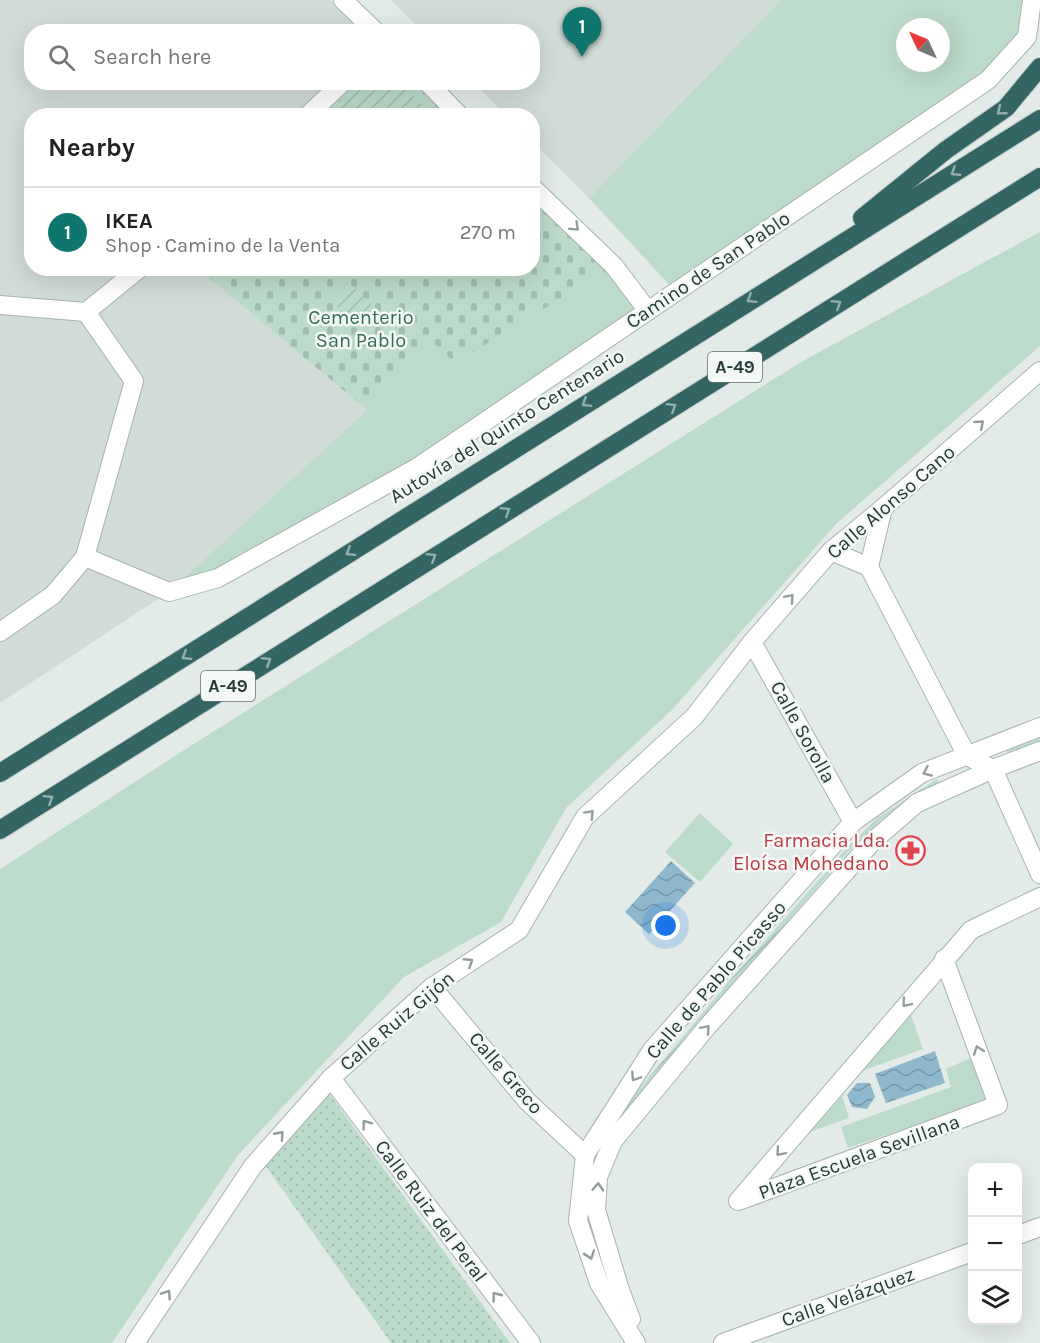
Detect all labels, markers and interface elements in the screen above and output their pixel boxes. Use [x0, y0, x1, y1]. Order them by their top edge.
pin: 1 [562, 8, 602, 57]
north arrow [896, 18, 950, 72]
search box [24, 24, 540, 90]
icon: search [45, 41, 78, 74]
text: Search here [93, 44, 211, 70]
one-way arrow [997, 103, 1008, 114]
text: Nearby [48, 132, 135, 163]
one-way arrow [951, 164, 961, 176]
street label: Camino de San Pablo [622, 207, 794, 333]
text: IKEA [105, 208, 153, 234]
one-way arrow [567, 220, 578, 231]
text: 1 [64, 221, 71, 244]
text: 270 m [460, 221, 516, 244]
text: Shop · Camino de la Venta [105, 234, 340, 257]
one-way arrow [747, 292, 757, 304]
one-way arrow [831, 299, 841, 311]
park label: Cementerio San Pablo [308, 306, 414, 352]
street label: Autovía del Quinto Centenario [385, 344, 629, 508]
road number: A-49 [708, 352, 762, 382]
one-way arrow [582, 396, 592, 408]
one-way arrow [665, 403, 676, 414]
one-way arrow [973, 420, 984, 431]
street label: Calle Alonso Cano [822, 440, 960, 564]
one-way arrow [500, 507, 511, 518]
one-way arrow [346, 544, 357, 555]
one-way arrow [425, 553, 436, 564]
one-way arrow [783, 594, 794, 605]
one-way arrow [181, 648, 192, 659]
one-way arrow [261, 658, 272, 669]
road number: A-49 [201, 671, 255, 701]
street label: Calle Sorolla [766, 677, 840, 787]
one-way arrow [923, 764, 934, 776]
one-way arrow [43, 796, 54, 807]
one-way arrow [583, 810, 594, 821]
place label: Farmacia Lda. Eloísa Mohedano [733, 829, 889, 875]
pharmacy icon: Farmacia Lda. Eloísa Mohedano [894, 835, 926, 867]
street label: Calle de Pablo Picasso [641, 896, 791, 1064]
your location [651, 911, 680, 940]
one-way arrow [463, 958, 474, 969]
street label: Calle Ruiz Gijón [335, 966, 459, 1076]
one-way arrow [903, 996, 914, 1007]
one-way arrow [699, 1025, 710, 1036]
street label: Calle Greco [464, 1027, 548, 1119]
one-way arrow [972, 1046, 985, 1056]
one-way arrow [631, 1071, 642, 1082]
street label: Plaza Escuela Sevillana [755, 1110, 963, 1204]
one-way arrow [362, 1119, 373, 1130]
one-way arrow [273, 1132, 284, 1142]
street label: Calle Ruiz del Peral [370, 1136, 492, 1286]
one-way arrow [776, 1145, 787, 1155]
map controls [968, 1163, 1022, 1325]
button: + [968, 1163, 1022, 1217]
one-way arrow [591, 1182, 604, 1191]
button: − [968, 1217, 1022, 1271]
one-way arrow [582, 1249, 595, 1260]
street label: Calle Velázquez [778, 1262, 918, 1332]
button: layers [968, 1271, 1022, 1325]
one-way arrow [160, 1290, 171, 1301]
one-way arrow [492, 1292, 503, 1303]

